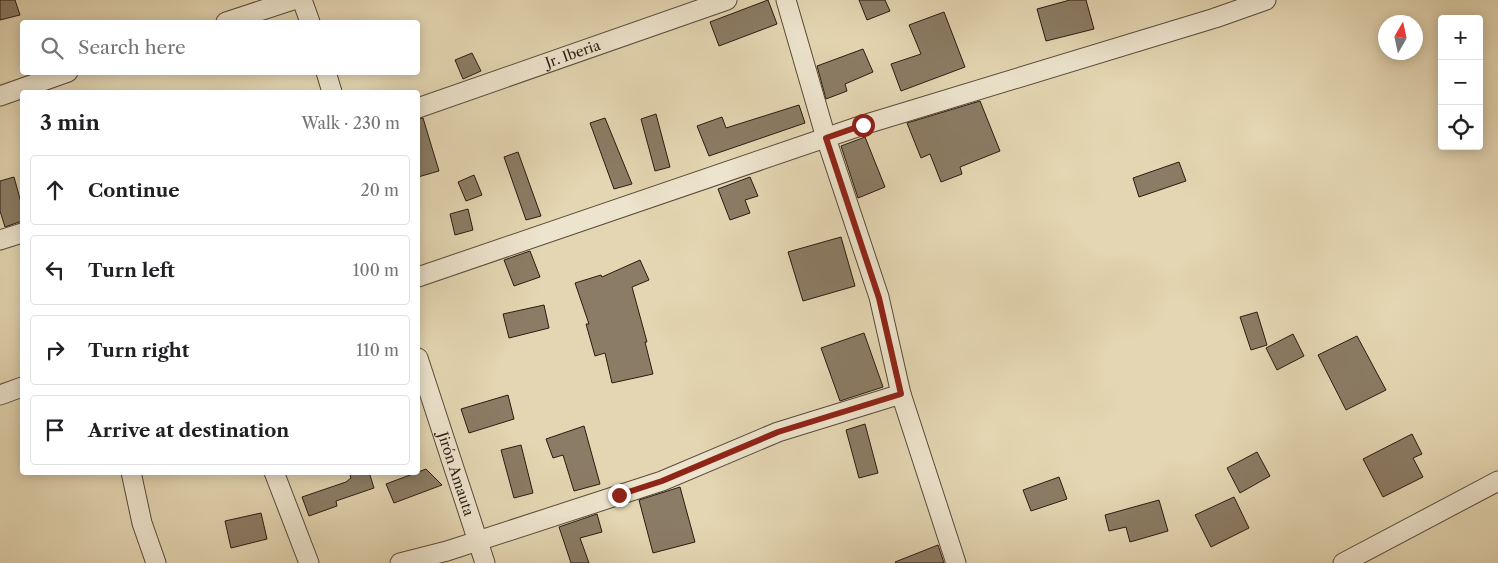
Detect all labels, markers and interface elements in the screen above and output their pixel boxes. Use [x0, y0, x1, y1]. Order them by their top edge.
north arrow [1378, 15, 1423, 60]
map controls [1438, 15, 1483, 150]
button: + [1438, 15, 1483, 60]
search box [20, 20, 420, 75]
icon: search [38, 34, 66, 62]
text: Search here [78, 36, 186, 59]
street label: Jr. Iberia [541, 36, 603, 72]
button: − [1438, 60, 1483, 105]
button: locate [1438, 105, 1483, 150]
text: 3 min [40, 110, 100, 135]
text: Walk · 230 m [301, 113, 400, 133]
route start [852, 114, 875, 137]
icon: ahead [41, 176, 69, 204]
text: Continue [88, 179, 180, 202]
text: 20 m [360, 180, 399, 200]
icon: left [41, 256, 69, 284]
text: Turn left [88, 259, 175, 282]
text: 100 m [353, 260, 399, 280]
icon: right [41, 336, 69, 364]
text: Turn right [88, 339, 189, 362]
text: 110 m [356, 340, 399, 360]
icon: arrive [41, 416, 69, 444]
text: Arrive at destination [88, 419, 289, 442]
street label: Jirón Amauta [433, 428, 478, 519]
route end [608, 484, 631, 507]

